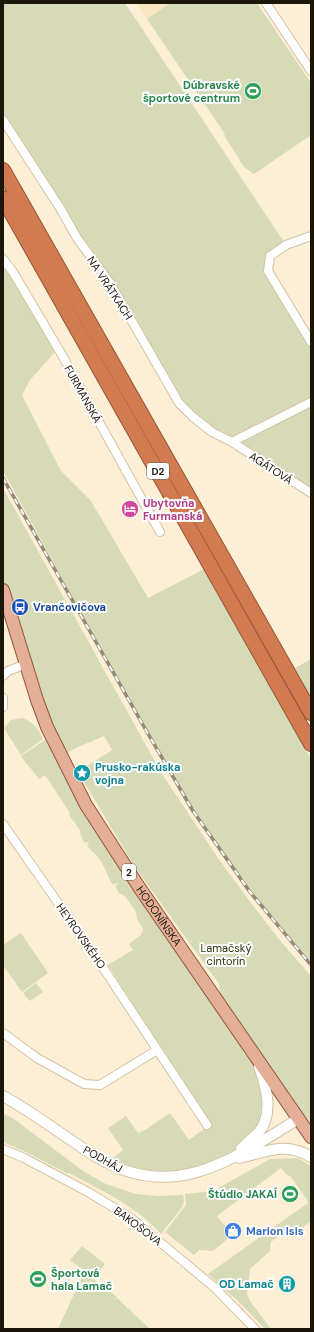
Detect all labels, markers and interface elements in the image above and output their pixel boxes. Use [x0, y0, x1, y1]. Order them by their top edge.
place label: Dúbravské športové centrum [143, 78, 240, 105]
sports icon: Dúbravské športové centrum [243, 81, 263, 101]
street label: NA VRÁTKACH [84, 254, 136, 322]
street label: FURMANSKÁ [61, 363, 105, 425]
street label: AGÁTOVÁ [247, 449, 295, 487]
road number: D2 [147, 463, 169, 479]
place label: Ubytovňa Furmanská [143, 496, 202, 523]
hotel icon: Ubytovňa Furmanská [120, 499, 140, 519]
bus stop icon: Vrančovičova [10, 597, 30, 617]
place label: Vrančovičova [33, 600, 106, 614]
place label: Prusko-rakúska vojna [95, 760, 180, 787]
place icon: Prusko-rakúska vojna [72, 763, 92, 783]
road number: 2 [122, 864, 136, 880]
street label: HODONÍNSKA [133, 883, 185, 949]
street label: HEYROVSKÉHO [53, 900, 109, 972]
park label: Lamačský cintorín [200, 941, 252, 968]
street label: PODHÁJ [81, 1143, 125, 1175]
sports icon: Štúdio JAKAÍ [280, 1184, 300, 1204]
place label: Štúdio JAKAÍ [208, 1187, 277, 1201]
street label: BAKOŠOVA [111, 1203, 165, 1249]
shop icon: Marion Isis [223, 1221, 243, 1241]
place label: Marion Isis [246, 1224, 304, 1238]
place label: Športová hala Lamač [51, 1266, 113, 1293]
sports icon: Športová hala Lamač [28, 1269, 48, 1289]
building icon: OD Lamač [277, 1274, 297, 1294]
place label: OD Lamač [219, 1277, 274, 1291]

